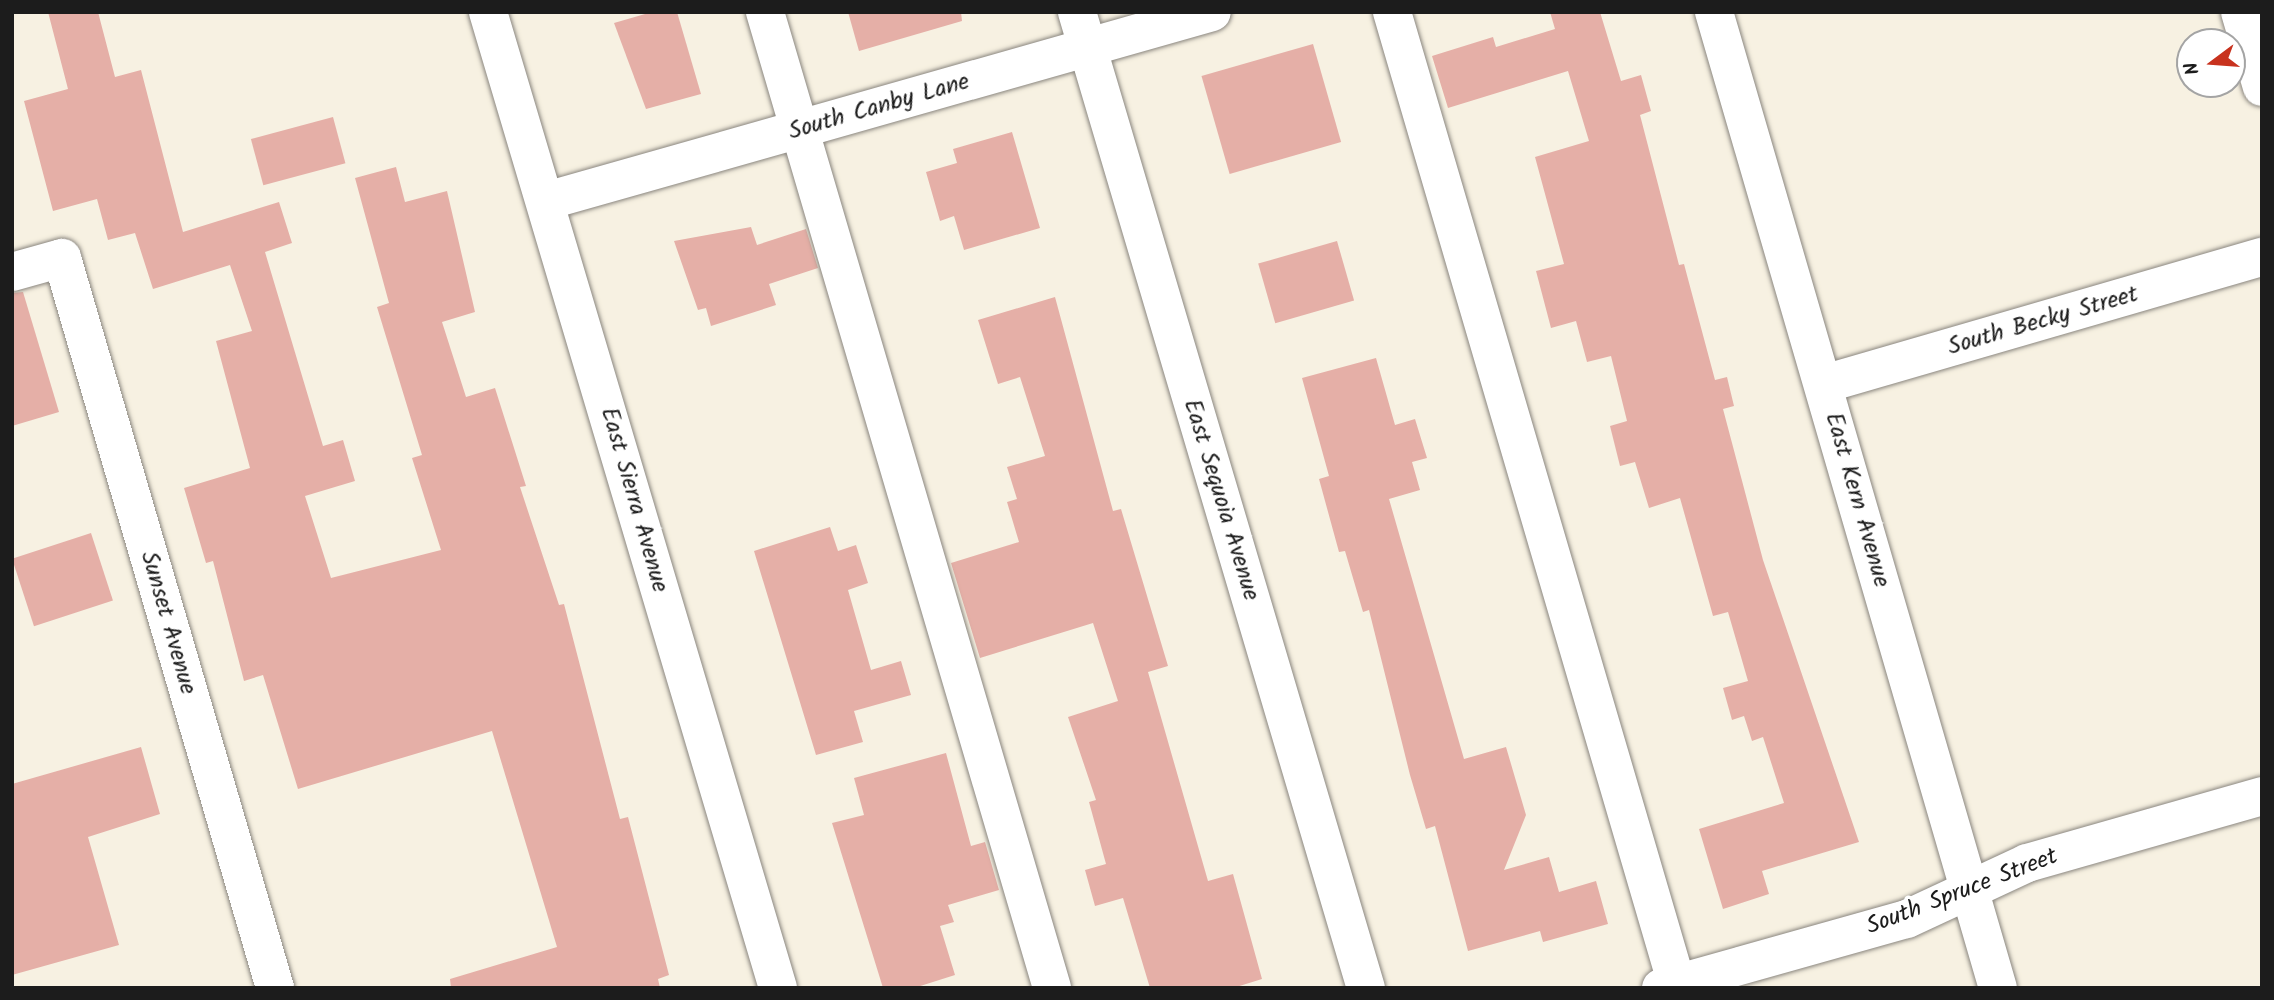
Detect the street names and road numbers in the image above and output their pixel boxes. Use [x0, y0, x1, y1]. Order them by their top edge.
street label: South Canby Lane [785, 67, 973, 147]
street label: South Becky Street [1944, 280, 2142, 362]
street label: East Sequoia Avenue [1177, 396, 1265, 604]
street label: East Sierra Avenue [594, 404, 674, 596]
street label: East Kern Avenue [1818, 409, 1896, 591]
street label: Sunset Avenue [134, 548, 202, 698]
street label: South Spruce Street [1862, 842, 2062, 942]

